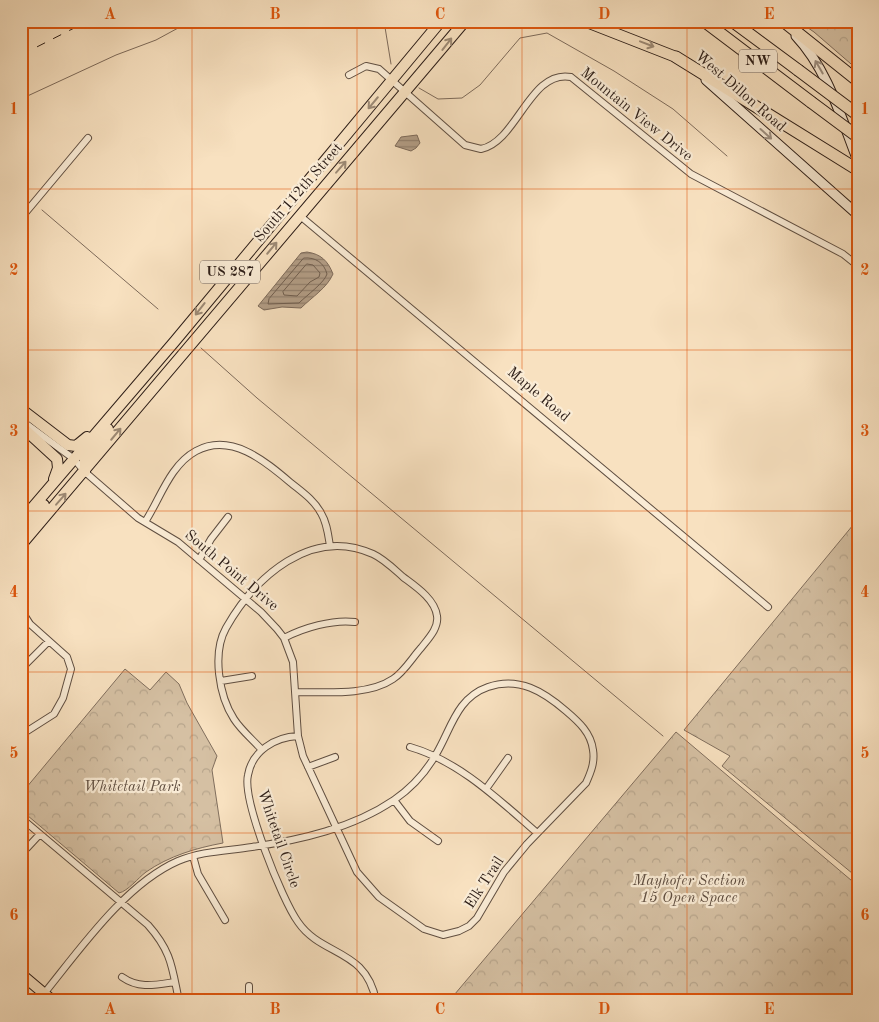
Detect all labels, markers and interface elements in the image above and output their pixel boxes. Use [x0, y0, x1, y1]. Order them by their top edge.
text: A [104, 7, 116, 23]
text: B [269, 7, 281, 23]
text: C [435, 7, 445, 23]
text: D [598, 7, 610, 23]
text: E [763, 7, 775, 23]
one-way arrow [442, 37, 452, 51]
one-way arrow [638, 40, 654, 49]
street label: West Dillon Road [692, 49, 788, 135]
road number: NW [739, 49, 777, 72]
one-way arrow [813, 61, 823, 75]
street label: Mountain View Drive [577, 65, 695, 165]
one-way arrow [368, 96, 379, 109]
text: 1 [9, 102, 19, 118]
text: 1 [860, 102, 870, 118]
one-way arrow [760, 128, 773, 140]
street label: South 112th Street [252, 141, 346, 245]
one-way arrow [335, 161, 346, 174]
one-way arrow [266, 242, 277, 255]
road number: US 287 [200, 260, 260, 284]
text: 2 [9, 263, 19, 279]
text: 2 [860, 263, 870, 279]
one-way arrow [195, 302, 205, 316]
street label: Maple Road [504, 365, 572, 425]
text: 3 [9, 424, 19, 440]
text: 3 [860, 424, 870, 440]
one-way arrow [110, 428, 122, 441]
one-way arrow [55, 493, 66, 506]
street label: South Point Drive [181, 528, 281, 614]
text: 4 [9, 585, 19, 601]
text: 4 [860, 585, 870, 601]
text: 5 [9, 746, 19, 762]
text: 5 [860, 746, 870, 762]
park label: Whitetail Park [83, 780, 181, 795]
street label: Whitetail Circle [254, 788, 302, 890]
street label: Elk Trail [463, 854, 507, 912]
park label: Mayhofer Section 15 Open Space [632, 874, 746, 906]
text: 6 [9, 908, 19, 924]
text: 6 [860, 908, 870, 924]
text: A [104, 1002, 116, 1018]
text: B [269, 1002, 281, 1018]
text: C [435, 1002, 445, 1018]
text: D [598, 1002, 610, 1018]
text: E [763, 1002, 775, 1018]

